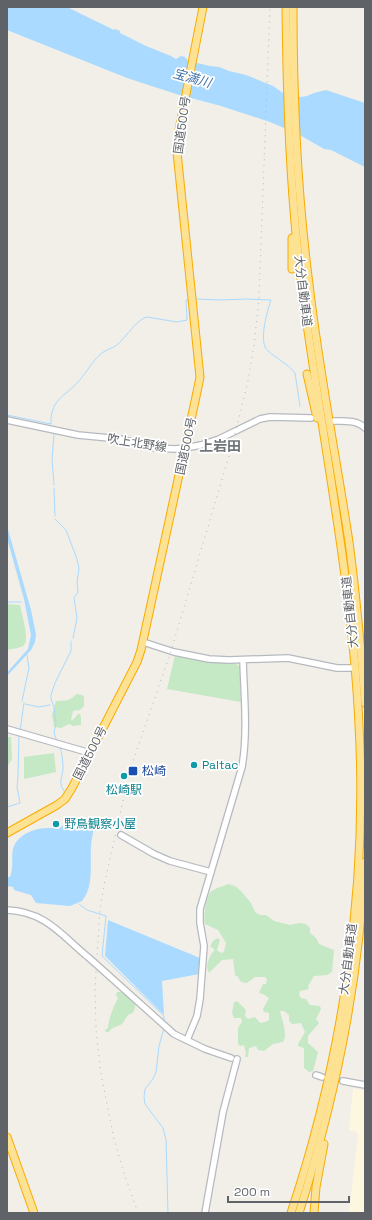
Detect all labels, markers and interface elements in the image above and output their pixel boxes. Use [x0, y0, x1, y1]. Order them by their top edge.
water label: 宝満川 [171, 64, 215, 92]
street label: 国道500号 [170, 95, 194, 155]
street label: 大分自動車道 [291, 254, 315, 328]
street label: 国道500号 [172, 416, 200, 476]
street label: 吹上北野線 [106, 430, 168, 456]
district label: 上岩田 [199, 437, 241, 455]
street label: 大分自動車道 [338, 575, 362, 649]
street label: 国道500号 [70, 723, 110, 783]
place label: Paltac [202, 757, 238, 773]
marker: Paltac [189, 760, 199, 770]
place label: 松崎 [142, 763, 166, 779]
marker: 松崎 [127, 765, 139, 777]
marker: 松崎駅 [119, 771, 129, 781]
place label: 松崎駅 [106, 782, 142, 798]
place label: 野鳥観察小屋 [64, 816, 136, 832]
marker: 野鳥観察小屋 [51, 819, 61, 829]
street label: 大分自動車道 [336, 922, 360, 996]
scale bar [228, 1178, 349, 1204]
text: 200 m [234, 1184, 270, 1200]

